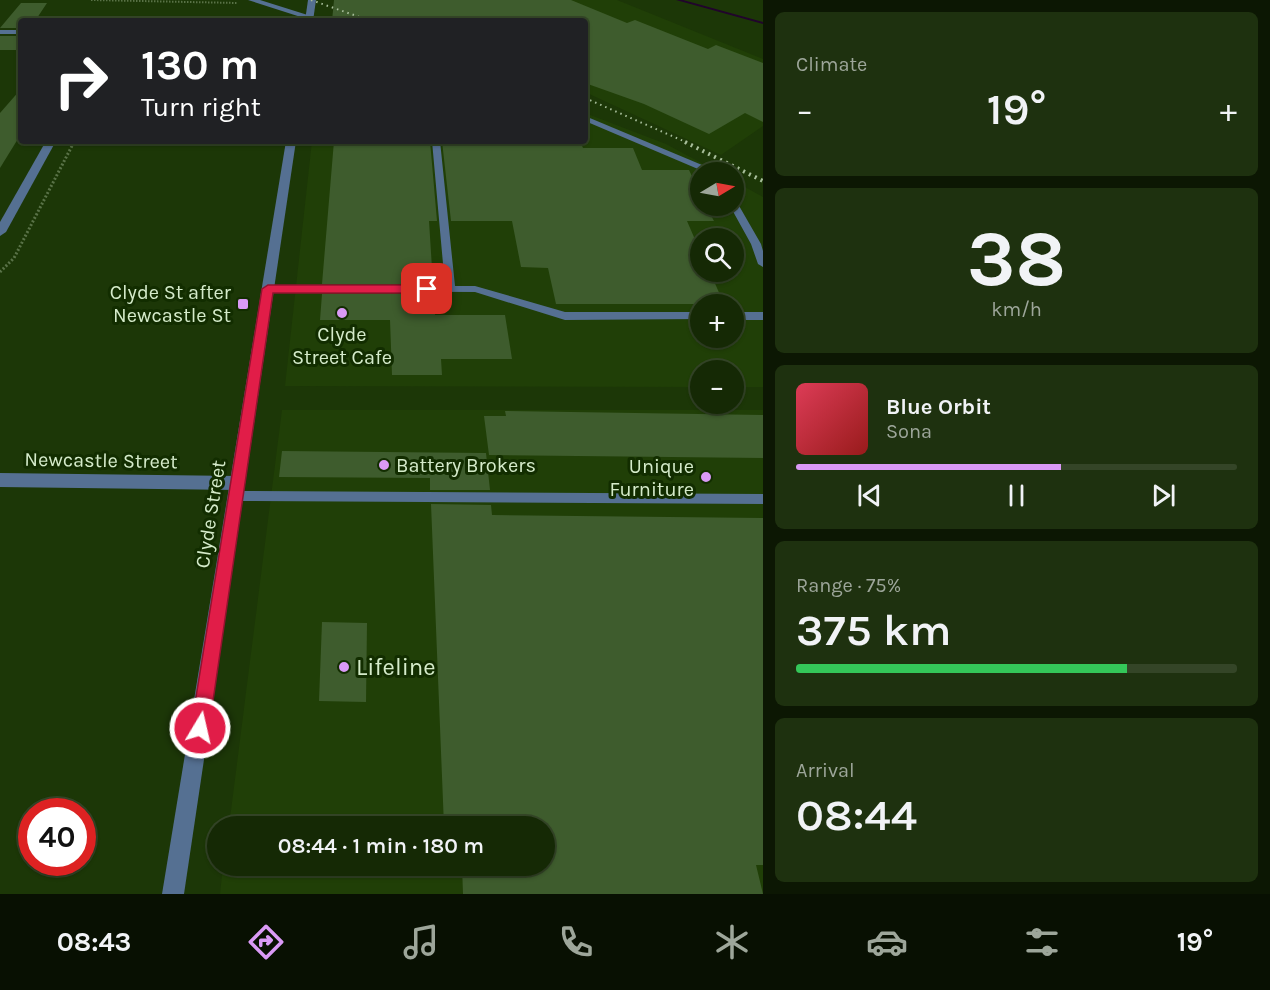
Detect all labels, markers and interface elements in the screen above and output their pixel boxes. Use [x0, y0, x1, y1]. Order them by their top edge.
text: 130 m [141, 40, 259, 90]
icon: right [42, 42, 120, 120]
text: Climate [796, 53, 867, 76]
text: 19° [987, 83, 1046, 135]
text: Turn right [141, 91, 261, 123]
text: − [796, 91, 813, 129]
text: + [1220, 91, 1237, 129]
north arrow [690, 162, 744, 216]
map controls [690, 162, 744, 414]
text: 38 [967, 213, 1066, 305]
button: search [690, 228, 744, 282]
pin [401, 263, 452, 314]
icon: arrive [410, 272, 443, 305]
place label: Clyde St after Newcastle St [110, 281, 232, 327]
button: + [690, 294, 744, 348]
marker: Clyde St after Newcastle St [236, 297, 250, 311]
text: km/h [991, 298, 1042, 321]
marker: Clyde Street Cafe [335, 306, 349, 320]
place label: Clyde Street Cafe [292, 323, 392, 369]
button: − [690, 360, 744, 414]
text: Blue Orbit [886, 394, 991, 420]
text: Sona [886, 420, 932, 443]
street label: Newcastle Street [24, 448, 178, 473]
place label: Battery Brokers [396, 454, 536, 477]
place label: Unique Furniture [610, 455, 694, 501]
street label: Clyde Street [191, 458, 230, 570]
marker: Battery Brokers [377, 458, 391, 472]
marker: Unique Furniture [699, 470, 713, 484]
icon: previous [853, 479, 886, 512]
icon: pause [1000, 479, 1033, 512]
icon: next [1147, 479, 1180, 512]
text: Range · 75% [796, 574, 901, 597]
text: 375 km [796, 604, 952, 656]
place label: Lifeline [356, 653, 436, 681]
marker: Lifeline [337, 660, 351, 674]
position arrow [168, 696, 232, 760]
text: Arrival [796, 759, 855, 782]
text: 08:44 [796, 789, 917, 841]
speed limit sign: 40 [18, 798, 96, 876]
text: 08:44 · 1 min · 180 m [278, 833, 484, 859]
icon: directions [245, 921, 287, 963]
icon: music [400, 921, 442, 963]
icon: phone [555, 921, 597, 963]
icon: climate [711, 921, 753, 963]
icon: car [866, 921, 908, 963]
icon: filters [1021, 921, 1063, 963]
text: 08:43 [57, 926, 131, 958]
text: 19° [1177, 926, 1213, 958]

